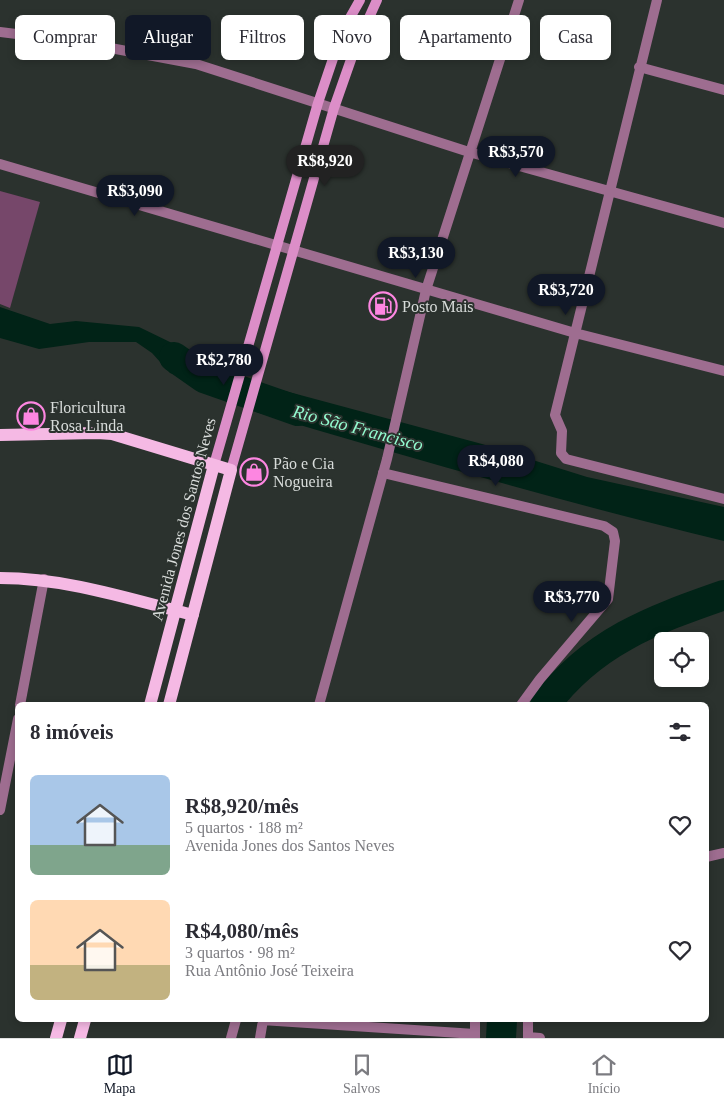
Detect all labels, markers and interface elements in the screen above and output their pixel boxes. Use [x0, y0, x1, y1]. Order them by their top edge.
chip: Comprar [15, 15, 115, 60]
chip: Alugar [125, 15, 211, 60]
chip: Filtros [221, 15, 304, 60]
chip: Novo [314, 15, 390, 60]
chip: Apartamento [400, 15, 530, 60]
chip: Casa [540, 15, 611, 60]
pin: R$3,570 [470, 136, 562, 178]
text: R$3,570 [488, 143, 544, 160]
pin: R$8,920 [279, 144, 371, 187]
text: R$8,920 [297, 152, 353, 169]
pin: R$3,090 [89, 174, 181, 217]
text: R$3,090 [107, 182, 163, 199]
pin: R$3,130 [370, 236, 462, 279]
text: R$3,130 [388, 244, 444, 261]
pin: R$3,720 [520, 274, 612, 316]
text: R$3,720 [538, 281, 594, 298]
fuel station icon: Posto Mais [368, 291, 398, 321]
place label: Posto Mais [402, 298, 474, 315]
pin: R$2,780 [178, 344, 270, 386]
text: R$2,780 [196, 351, 252, 368]
place label: Floricultura Rosa Linda [50, 399, 126, 434]
shop icon: Floricultura Rosa Linda [16, 401, 46, 431]
water label: Rio São Francisco [290, 401, 425, 455]
street label: Avenida Jones dos Santos Neves [148, 416, 219, 622]
pin: R$4,080 [450, 444, 542, 487]
text: R$4,080 [468, 452, 524, 469]
place label: Pão e Cia Nogueira [273, 455, 334, 491]
shop icon: Pão e Cia Nogueira [239, 457, 269, 487]
pin: R$3,770 [526, 580, 618, 623]
text: R$3,770 [544, 588, 600, 605]
map controls [654, 632, 709, 687]
button: locate [654, 632, 709, 687]
icon: filters [666, 718, 694, 746]
text: 8 imóveis [30, 720, 113, 744]
text: R$8,920/mês [185, 794, 299, 818]
icon: home [70, 795, 130, 855]
icon: heart [666, 811, 694, 839]
text: 5 quartos · 188 m² [185, 819, 303, 836]
text: Avenida Jones dos Santos Neves [185, 837, 394, 854]
text: R$4,080/mês [185, 919, 299, 943]
icon: home [70, 920, 130, 980]
icon: heart [666, 936, 694, 964]
text: 3 quartos · 98 m² [185, 944, 295, 961]
text: Rua Antônio José Teixeira [185, 962, 354, 979]
tab: Mapa [104, 1051, 136, 1097]
tab: Salvos [343, 1051, 380, 1097]
tab: Início [588, 1051, 620, 1097]

